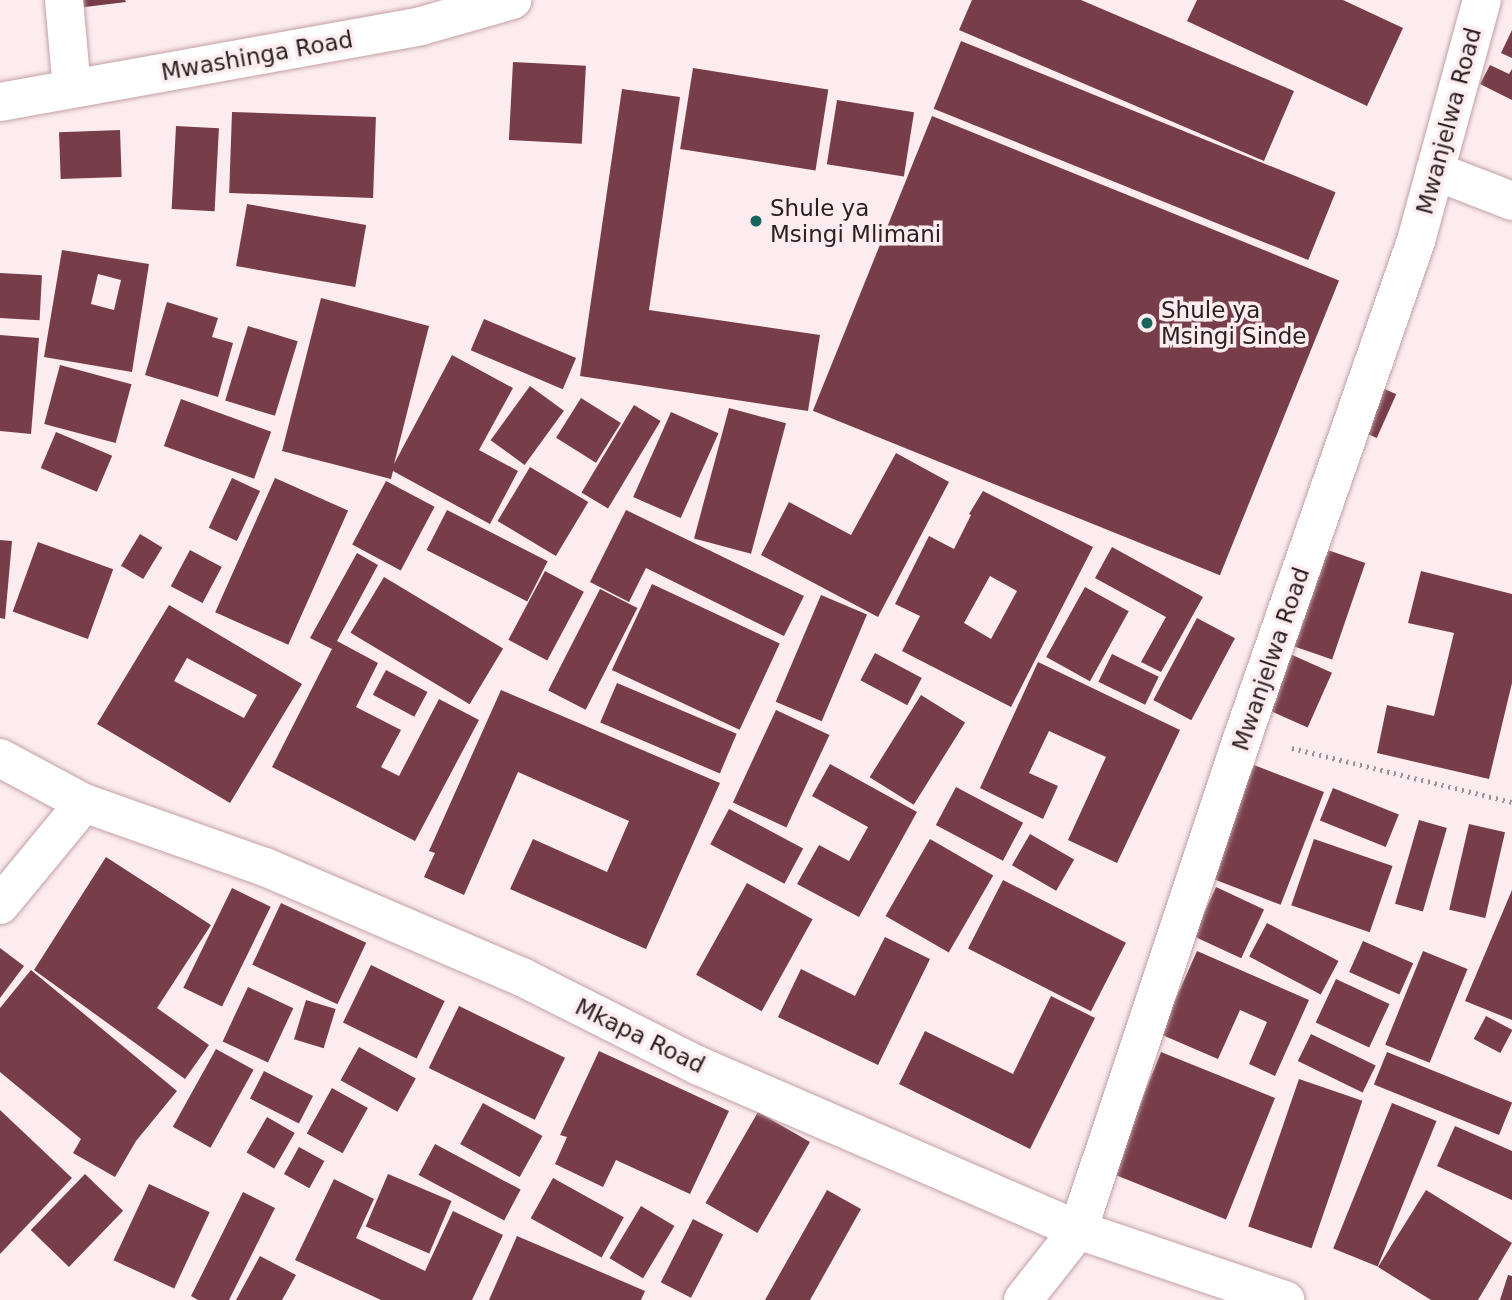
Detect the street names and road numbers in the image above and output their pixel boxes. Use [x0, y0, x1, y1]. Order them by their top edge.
street label: Mwanjelwa Road [1411, 25, 1487, 217]
street label: Mwashinga Road [159, 26, 355, 86]
street label: Mwanjelwa Road [1227, 564, 1315, 754]
street label: Mkapa Road [571, 993, 709, 1079]

